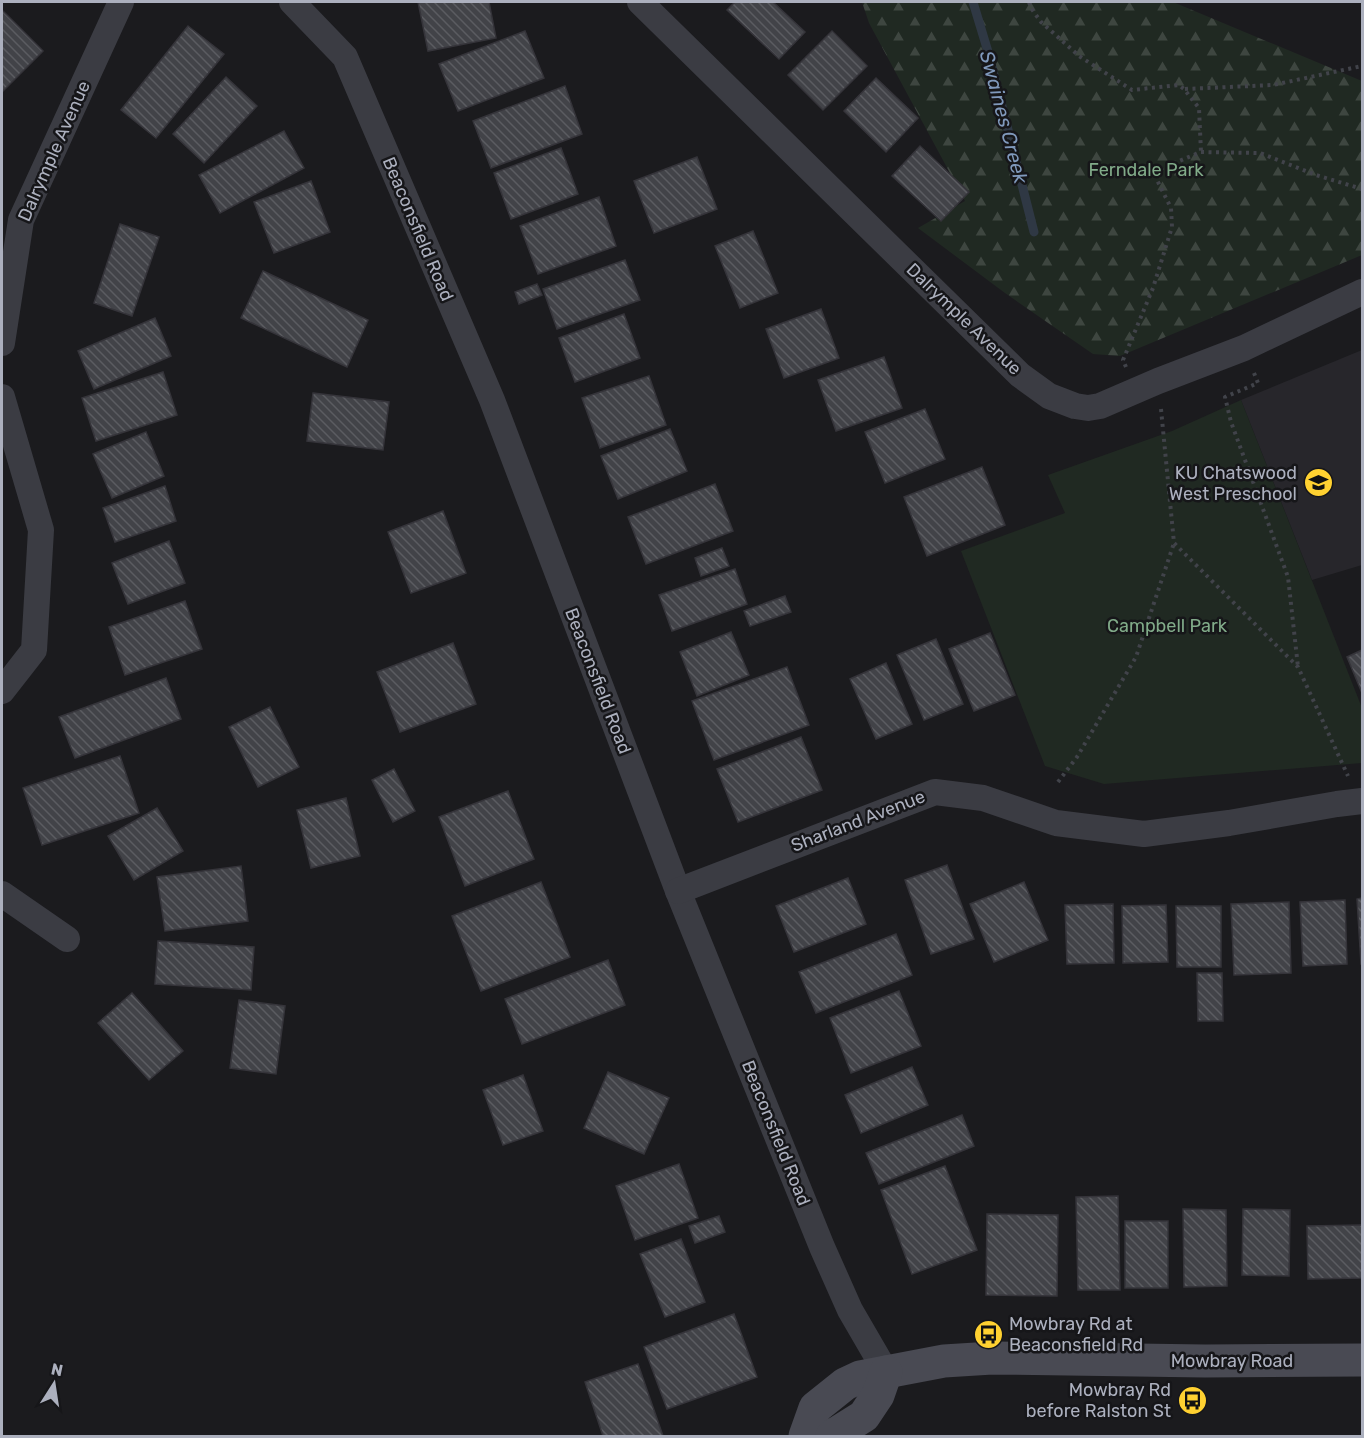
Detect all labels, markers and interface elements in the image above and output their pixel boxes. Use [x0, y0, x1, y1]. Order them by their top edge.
water label: Swaines Creek [975, 48, 1033, 187]
street label: Dalrymple Avenue [13, 77, 95, 225]
street label: Beaconsfield Road [378, 154, 458, 304]
park label: Ferndale Park [1088, 159, 1204, 181]
street label: Dalrymple Avenue [902, 258, 1026, 380]
place label: KU Chatswood West Preschool [1169, 462, 1297, 505]
school or university icon: KU Chatswood West Preschool [1302, 467, 1334, 499]
street label: Beaconsfield Road [560, 605, 636, 757]
park label: Campbell Park [1107, 615, 1228, 637]
street label: Sharland Avenue [788, 785, 928, 857]
street label: Beaconsfield Road [737, 1057, 815, 1209]
place label: Mowbray Rd at Beaconsfield Rd [1009, 1313, 1143, 1356]
bus stop icon: Mowbray Rd at Beaconsfield Rd [972, 1318, 1004, 1350]
street label: Mowbray Road [1171, 1350, 1293, 1372]
north arrow [24, 1354, 84, 1414]
text: N [49, 1359, 65, 1380]
place label: Mowbray Rd before Ralston St [1026, 1379, 1171, 1422]
bus stop icon: Mowbray Rd before Ralston St [1176, 1384, 1208, 1416]

